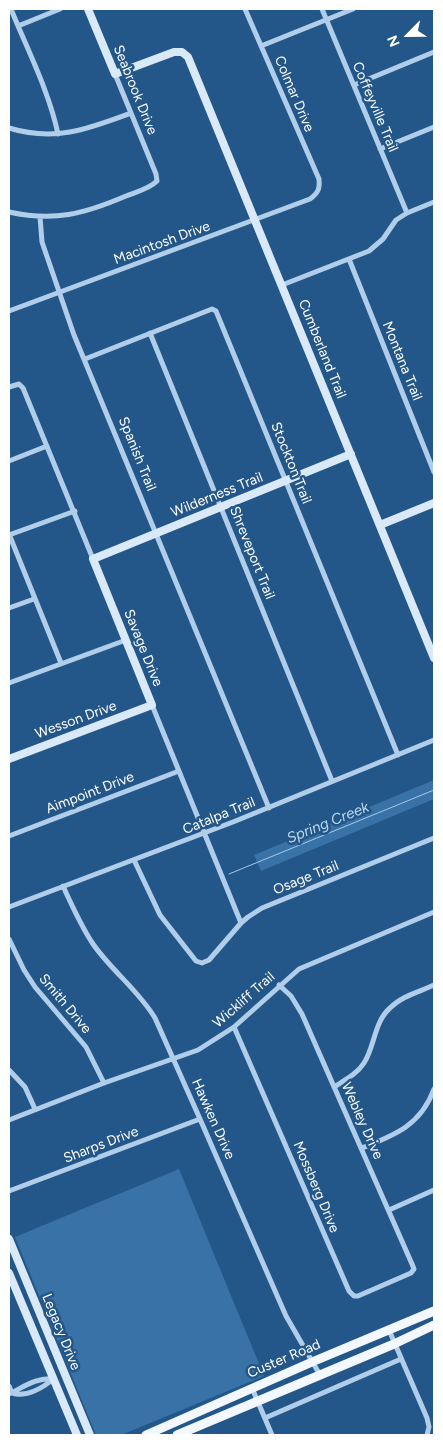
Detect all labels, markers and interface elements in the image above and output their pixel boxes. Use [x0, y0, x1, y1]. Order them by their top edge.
north arrow [383, 10, 433, 60]
text: N [384, 33, 404, 49]
street label: Seabrook Drive [109, 43, 161, 137]
street label: Colmar Drive [270, 53, 318, 135]
street label: Coffeyville Trail [348, 59, 402, 155]
street label: Macintosh Drive [112, 218, 212, 268]
street label: Cumberland Trail [294, 297, 350, 401]
street label: Montana Trail [379, 319, 425, 403]
street label: Spanish Trail [115, 415, 159, 493]
street label: Stockton Trail [267, 420, 315, 506]
street label: Wilderness Trail [169, 469, 265, 521]
street label: Shreveport Trail [226, 504, 278, 602]
street label: Savage Drive [120, 607, 166, 689]
street label: Wesson Drive [33, 698, 119, 742]
street label: Aimpoint Drive [43, 768, 137, 818]
street label: Catalpa Trail [180, 794, 258, 838]
water label: Spring Creek [284, 798, 372, 848]
street label: Osage Trail [271, 857, 341, 899]
street label: Wickliff Trail [210, 969, 278, 1031]
street label: Smith Drive [35, 971, 95, 1037]
street label: Hawken Drive [188, 1076, 238, 1162]
street label: Webley Drive [338, 1080, 386, 1162]
street label: Sharps Drive [61, 1123, 141, 1167]
street label: Mossberg Drive [289, 1139, 343, 1235]
street label: Legacy Drive [38, 1291, 84, 1373]
street label: Custer Road [245, 1336, 323, 1382]

